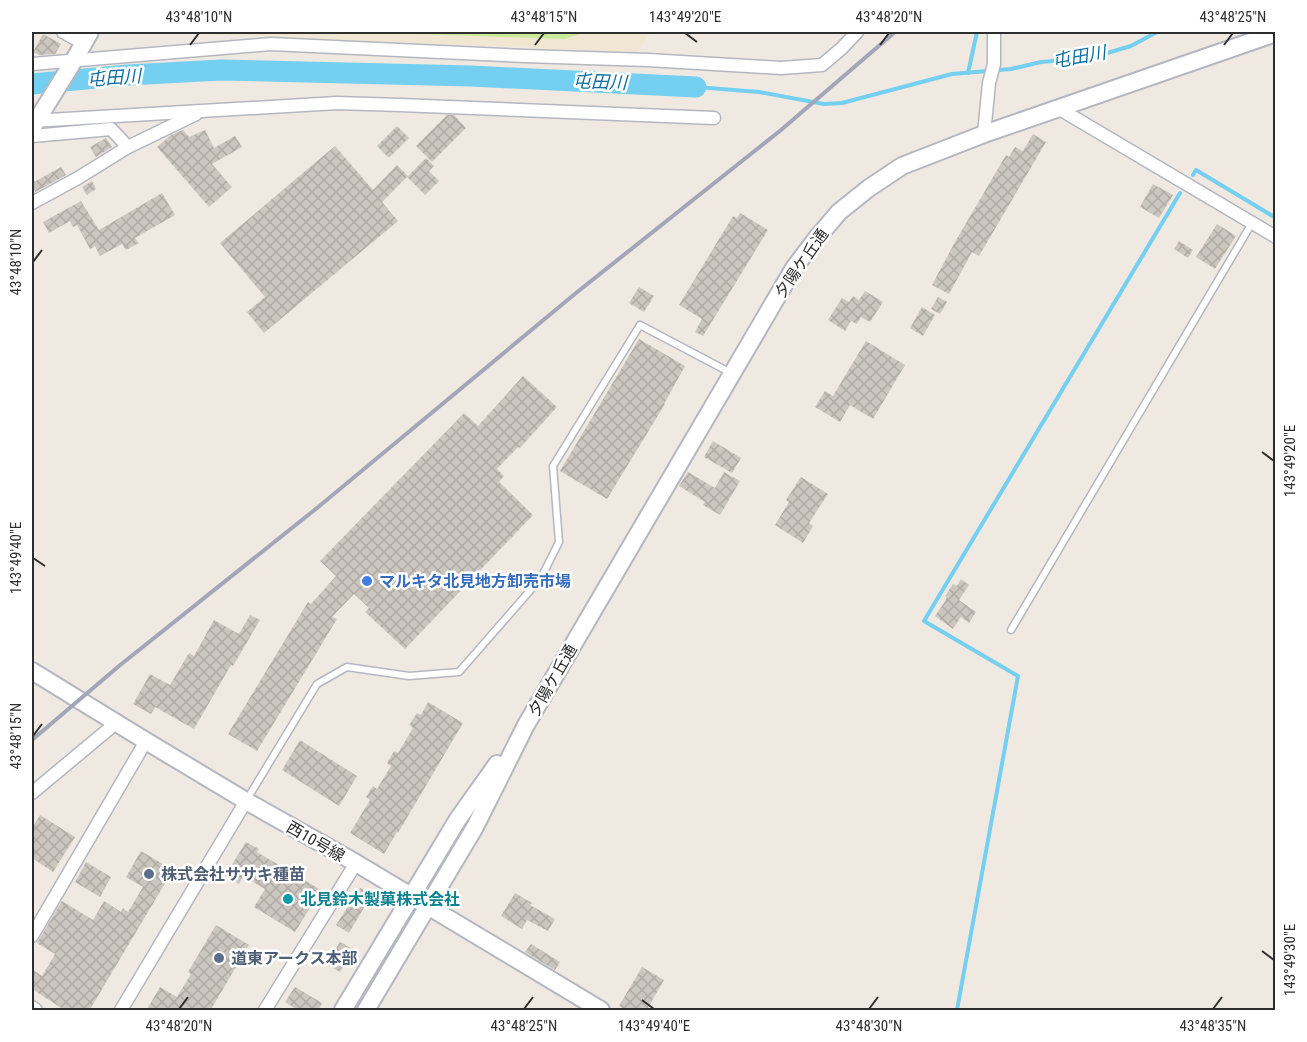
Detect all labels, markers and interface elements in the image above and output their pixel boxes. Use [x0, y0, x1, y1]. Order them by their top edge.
text: 43°48'10"N [166, 8, 232, 26]
text: 43°48'15"N [511, 8, 577, 26]
text: 143°49'20"E [649, 8, 721, 26]
text: 43°48'20"N [856, 8, 922, 26]
text: 43°48'25"N [1200, 8, 1266, 26]
water label: 屯田川 [1051, 41, 1109, 72]
water label: 屯田川 [86, 65, 144, 90]
water label: 屯田川 [573, 70, 629, 93]
street label: 夕陽ケ丘通 [771, 225, 832, 302]
text: 43°48'10"N [7, 229, 25, 295]
text: 143°49'20"E [1281, 425, 1299, 497]
text: 143°49'40"E [7, 522, 25, 594]
place label: マルキタ北見地方卸売市場 [379, 572, 571, 591]
marker: マルキタ北見地方卸売市場 [360, 574, 374, 588]
street label: 夕陽ケ丘通 [524, 641, 581, 720]
text: 43°48'15"N [7, 703, 25, 769]
street label: 西10号線 [283, 817, 348, 866]
place label: 株式会社ササキ種苗 [161, 865, 305, 884]
marker: 株式会社ササキ種苗 [142, 867, 156, 881]
place label: 北見鈴木製菓株式会社 [300, 890, 460, 909]
marker: 北見鈴木製菓株式会社 [281, 892, 295, 906]
text: 143°49'30"E [1281, 924, 1299, 996]
place label: 道東アークス本部 [231, 949, 358, 968]
marker: 道東アークス本部 [212, 951, 226, 965]
text: 43°48'20"N [146, 1017, 212, 1035]
text: 43°48'25"N [491, 1017, 557, 1035]
text: 143°49'40"E [618, 1017, 690, 1035]
text: 43°48'30"N [836, 1017, 902, 1035]
text: 43°48'35"N [1180, 1017, 1246, 1035]

